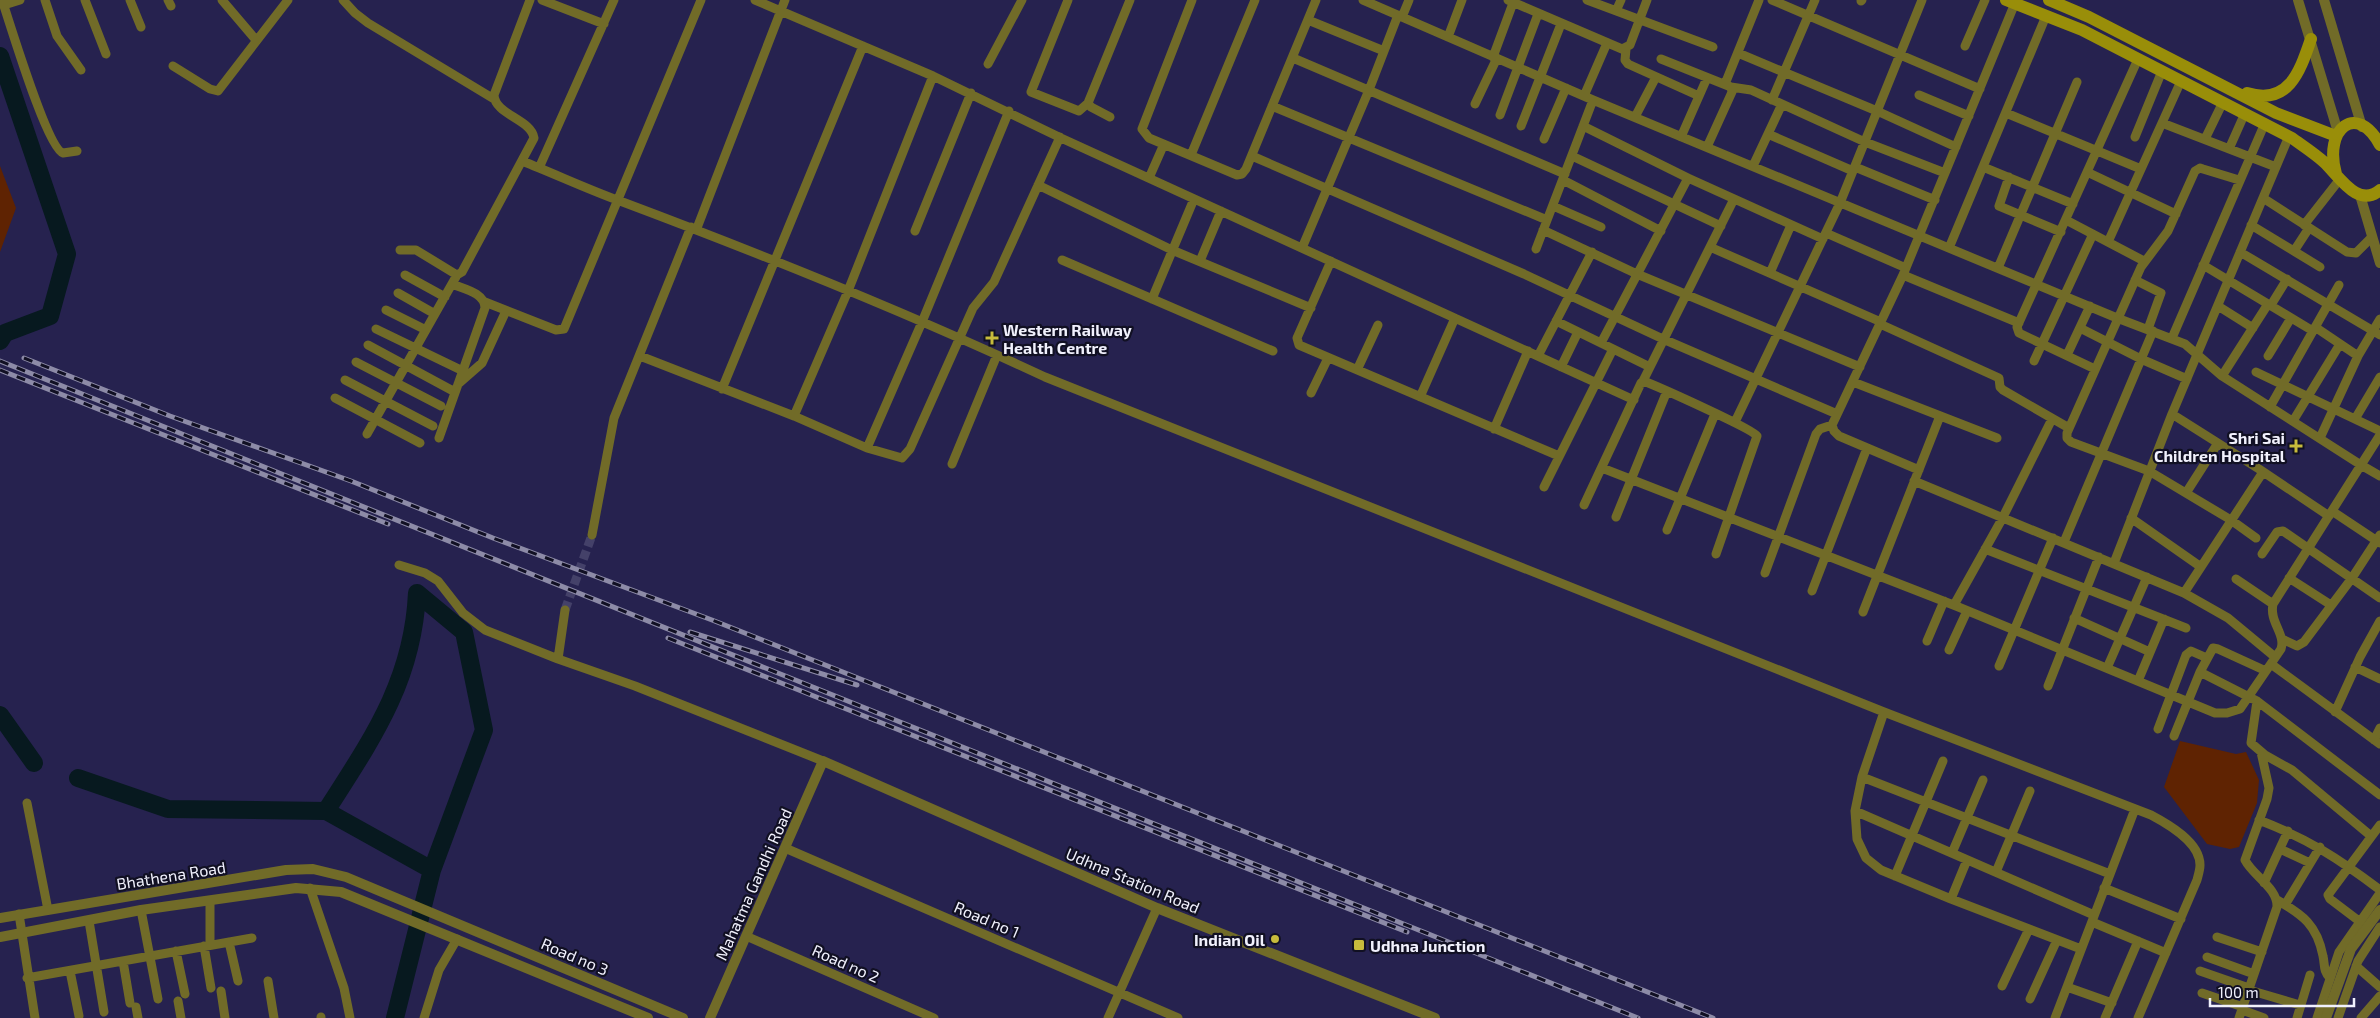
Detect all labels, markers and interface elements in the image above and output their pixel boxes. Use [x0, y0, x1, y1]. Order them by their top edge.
place label: Western Railway Health Centre [1003, 320, 1132, 357]
marker: Western Railway Health Centre [985, 331, 999, 345]
place label: Shri Sai Children Hospital [2154, 428, 2286, 465]
marker: Shri Sai Children Hospital [2289, 439, 2303, 453]
street label: Mahatma Gandhi Road [711, 805, 795, 963]
street label: Udhna Station Road [1063, 843, 1203, 917]
street label: Bhathena Road [115, 857, 227, 893]
street label: Road no 1 [952, 897, 1022, 941]
place label: Indian Oil [1194, 930, 1266, 949]
street label: Road no 3 [538, 933, 612, 979]
marker: Indian Oil [1269, 933, 1281, 945]
place label: Udhna Junction [1370, 936, 1485, 955]
marker: Udhna Junction [1352, 938, 1366, 952]
street label: Road no 2 [810, 940, 882, 986]
scale bar [2210, 976, 2354, 1008]
text: 100 m [2218, 983, 2259, 1001]

